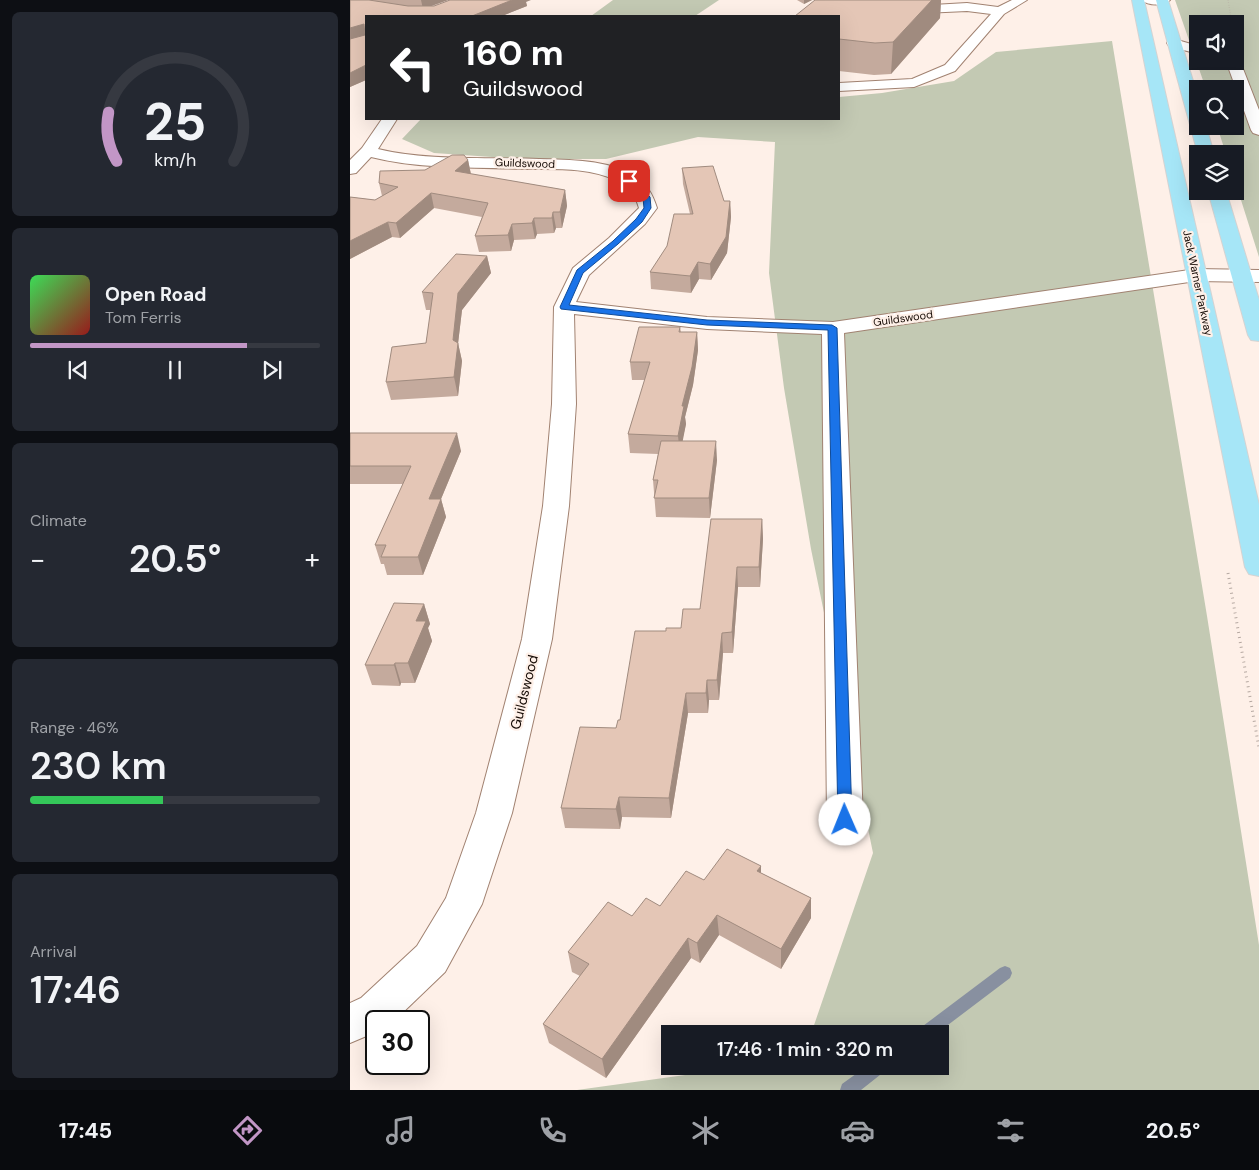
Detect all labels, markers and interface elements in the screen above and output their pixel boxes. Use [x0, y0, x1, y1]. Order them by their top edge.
map controls [1189, 15, 1244, 200]
button: sound [1189, 15, 1244, 70]
text: 160 m [463, 30, 564, 76]
icon: left [380, 35, 445, 100]
text: Guildswood [463, 74, 583, 103]
button: search [1189, 80, 1244, 135]
text: 25 [144, 88, 206, 156]
button: layers [1189, 145, 1244, 200]
text: km/h [154, 148, 196, 172]
street label: Guildswood [495, 155, 555, 171]
pin [608, 160, 650, 202]
icon: arrive [615, 167, 643, 195]
street label: Jack Warner Parkway [1180, 229, 1216, 337]
text: Open Road [105, 282, 207, 307]
text: Tom Ferris [105, 307, 182, 328]
street label: Guildswood [872, 307, 934, 329]
icon: previous [64, 356, 92, 384]
icon: pause [161, 356, 189, 384]
icon: next [258, 356, 286, 384]
text: Climate [30, 510, 87, 531]
text: 20.5° [129, 534, 221, 584]
text: − [30, 541, 45, 578]
text: + [305, 541, 320, 578]
street label: Guildswood [506, 653, 542, 731]
text: Range · 46% [30, 717, 119, 738]
text: 230 km [30, 741, 167, 791]
position arrow [818, 793, 870, 845]
text: Arrival [30, 941, 77, 962]
text: 17:46 [30, 965, 121, 1015]
speed limit sign: 30 [365, 1010, 430, 1075]
text: 17:46 · 1 min · 320 m [717, 1037, 893, 1062]
icon: directions [230, 1113, 265, 1148]
icon: music [383, 1113, 418, 1148]
icon: phone [535, 1113, 570, 1148]
icon: climate [688, 1113, 723, 1148]
icon: car [840, 1113, 875, 1148]
icon: filters [993, 1113, 1028, 1148]
text: 17:45 [59, 1116, 112, 1145]
text: 20.5° [1146, 1116, 1200, 1145]

